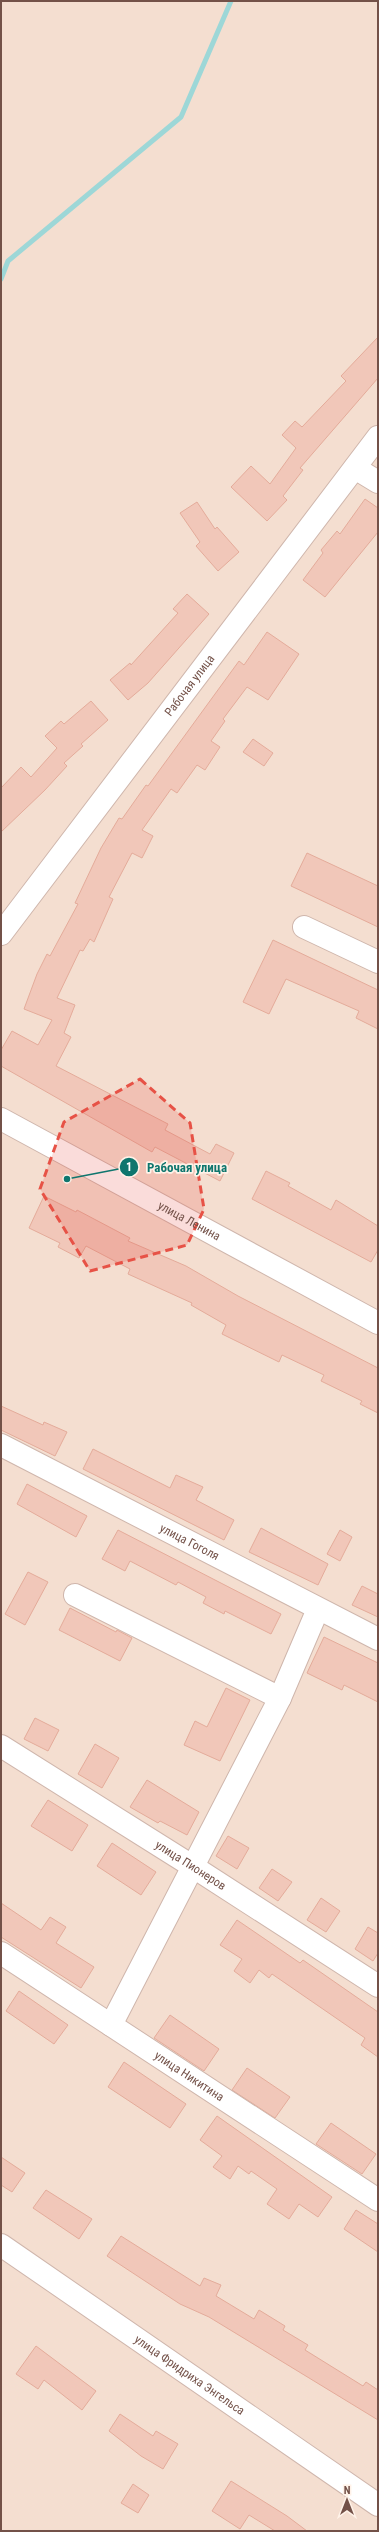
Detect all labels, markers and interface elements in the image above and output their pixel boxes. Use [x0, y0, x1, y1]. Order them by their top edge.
street label: Рабочая улица [162, 652, 217, 719]
callout: Рабочая улица [119, 1155, 235, 1180]
text: 1 [126, 1160, 132, 1174]
text: Рабочая улица [147, 1160, 227, 1175]
street label: улица Ленина [156, 1198, 223, 1244]
street label: улица Гоголя [157, 1521, 222, 1563]
street label: улица Пионеров [153, 1838, 229, 1893]
street label: улица Никитина [152, 2048, 227, 2104]
street label: улица Фридриха Энгельса [132, 2332, 247, 2418]
north arrow [327, 2480, 367, 2520]
text: N [344, 2484, 351, 2497]

